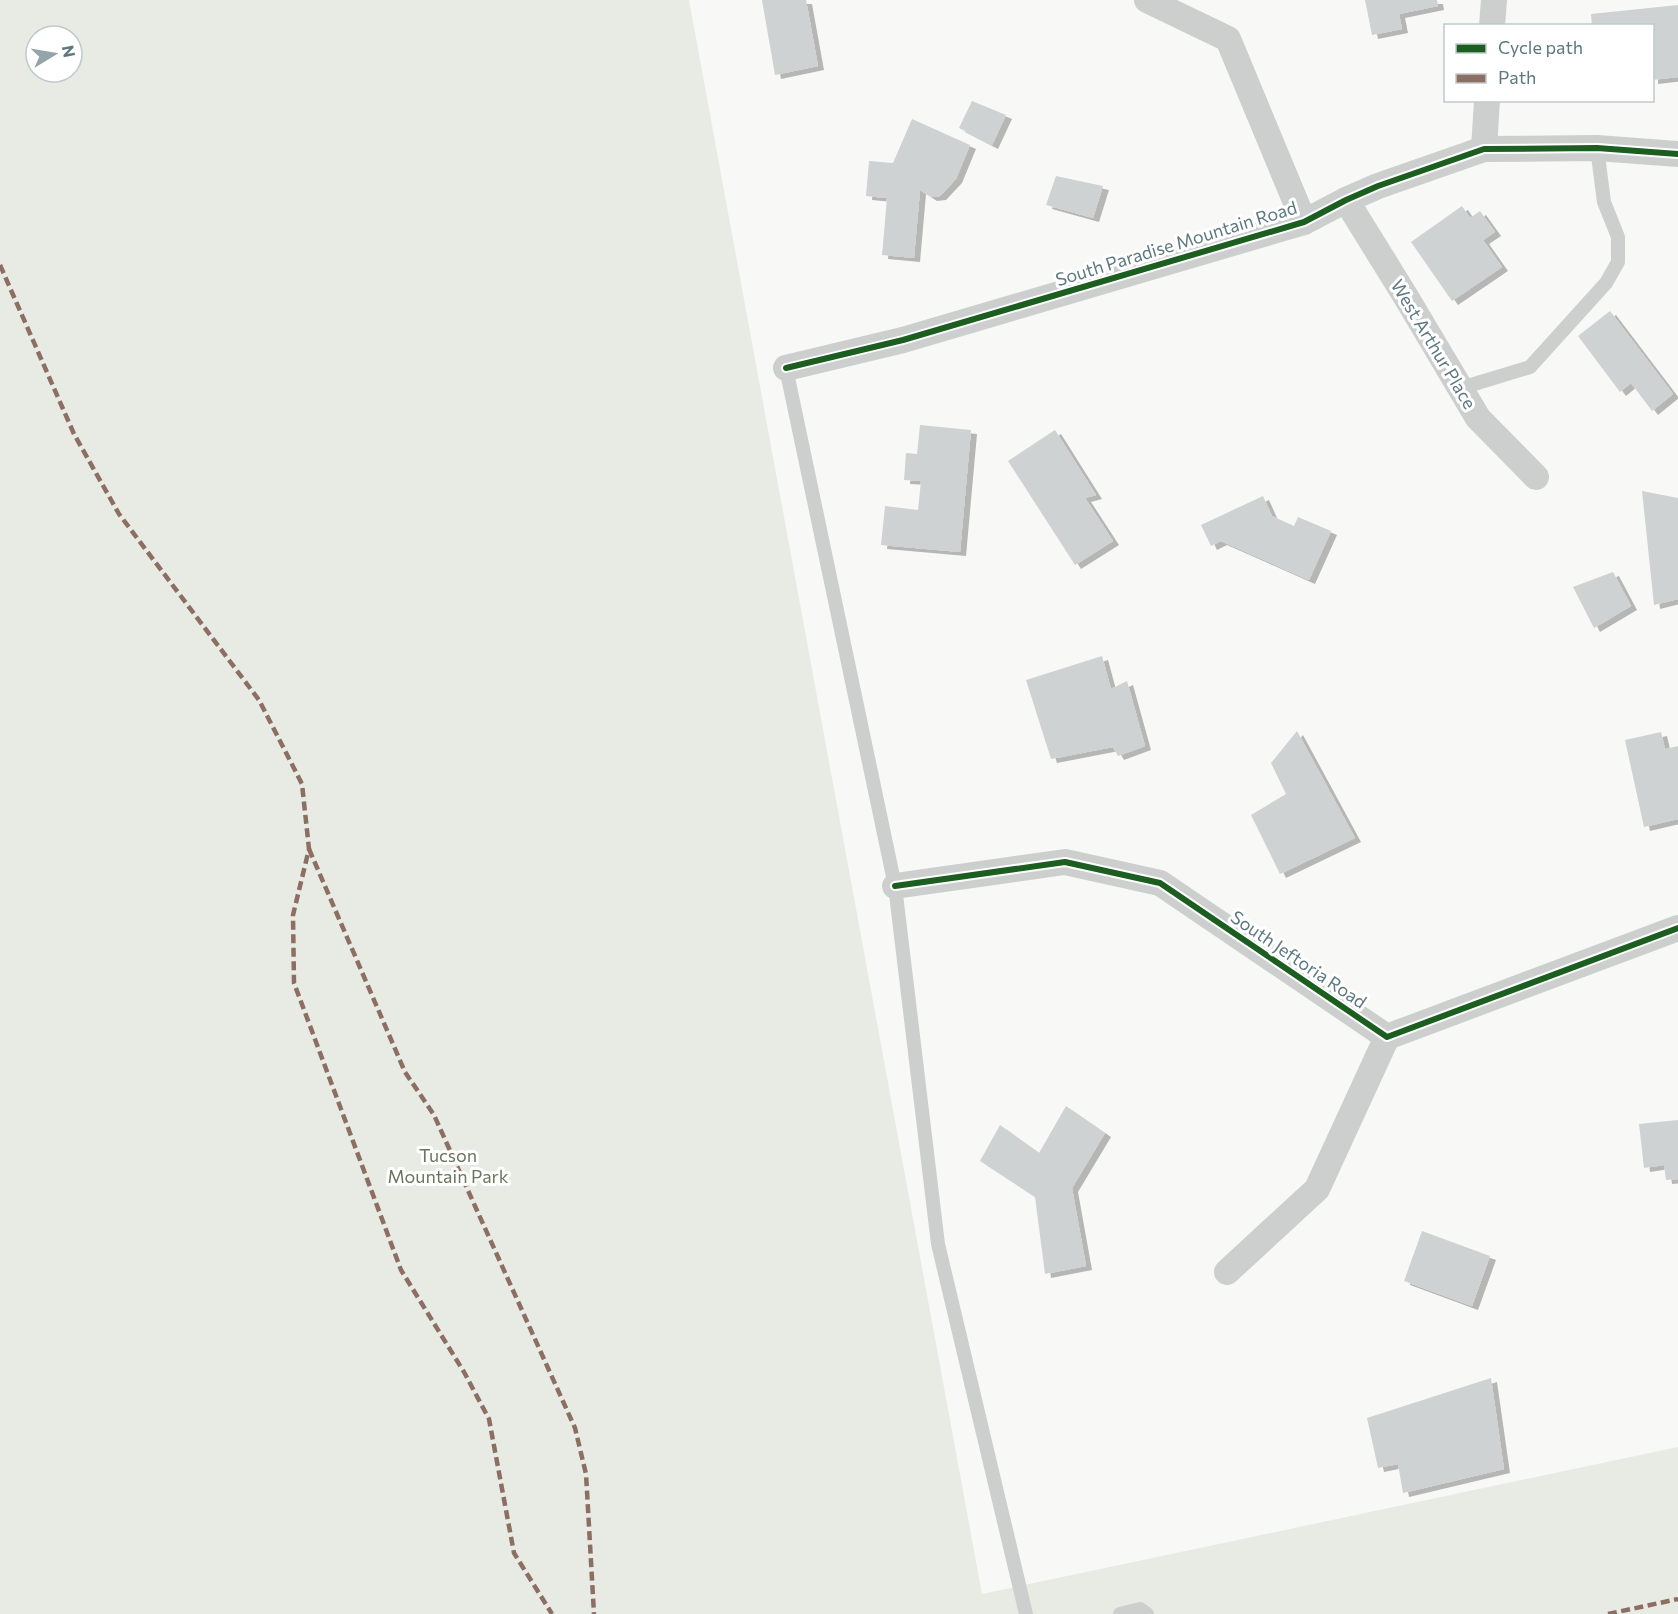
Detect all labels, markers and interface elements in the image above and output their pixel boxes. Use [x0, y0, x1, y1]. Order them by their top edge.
north arrow [24, 24, 84, 84]
legend [1444, 24, 1654, 102]
text: Cycle path [1498, 36, 1583, 58]
text: N [59, 43, 80, 59]
text: Path [1498, 66, 1536, 88]
street label: South Paradise Mountain Road [1053, 196, 1299, 290]
street label: West Arthur Place [1387, 275, 1481, 413]
street label: South Jeftoria Road [1227, 905, 1371, 1013]
park label: Tucson Mountain Park [387, 1144, 509, 1187]

